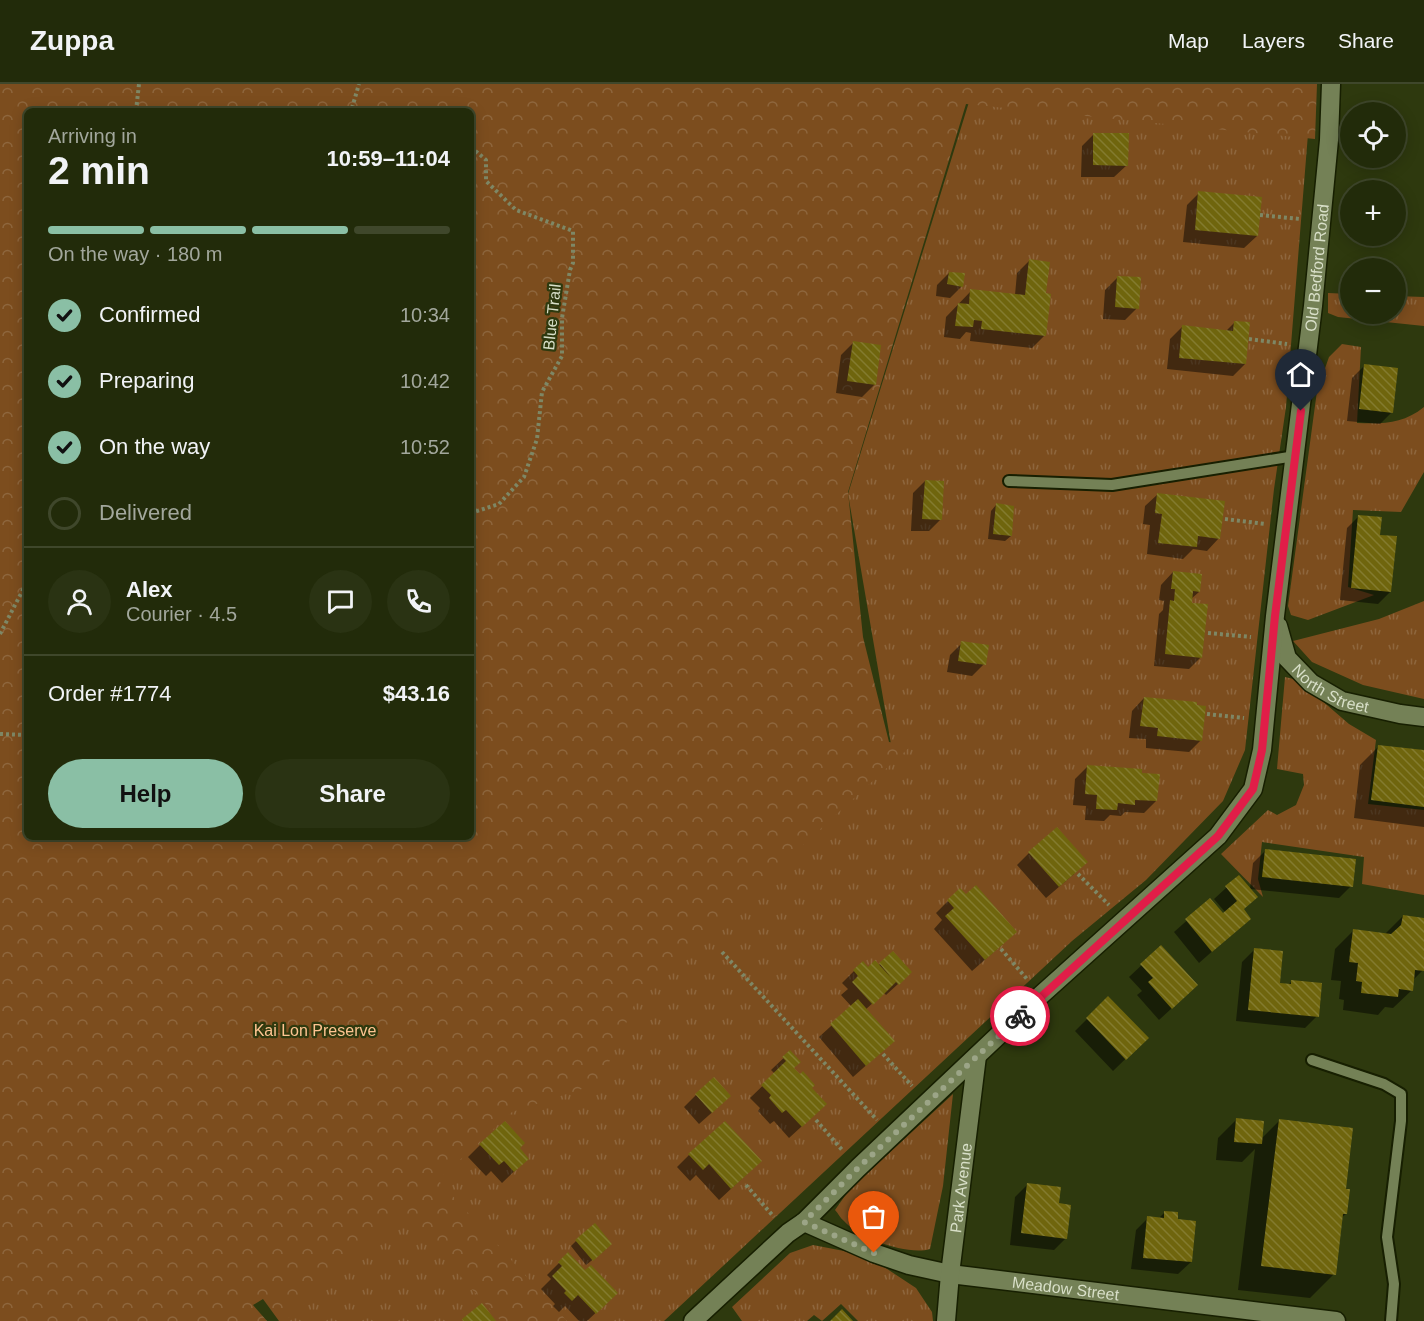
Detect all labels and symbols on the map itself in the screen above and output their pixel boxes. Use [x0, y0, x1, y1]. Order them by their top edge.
street label: Old Bedford Road [1301, 203, 1331, 333]
street label: Blue Trail [540, 283, 564, 351]
pin [1275, 349, 1326, 411]
street label: North Street [1289, 660, 1371, 715]
courier [990, 986, 1050, 1046]
park label: Kai Lon Preserve [254, 1022, 376, 1039]
street label: Park Avenue [947, 1142, 975, 1234]
pin [848, 1191, 899, 1253]
street label: Meadow Street [1011, 1273, 1121, 1303]

